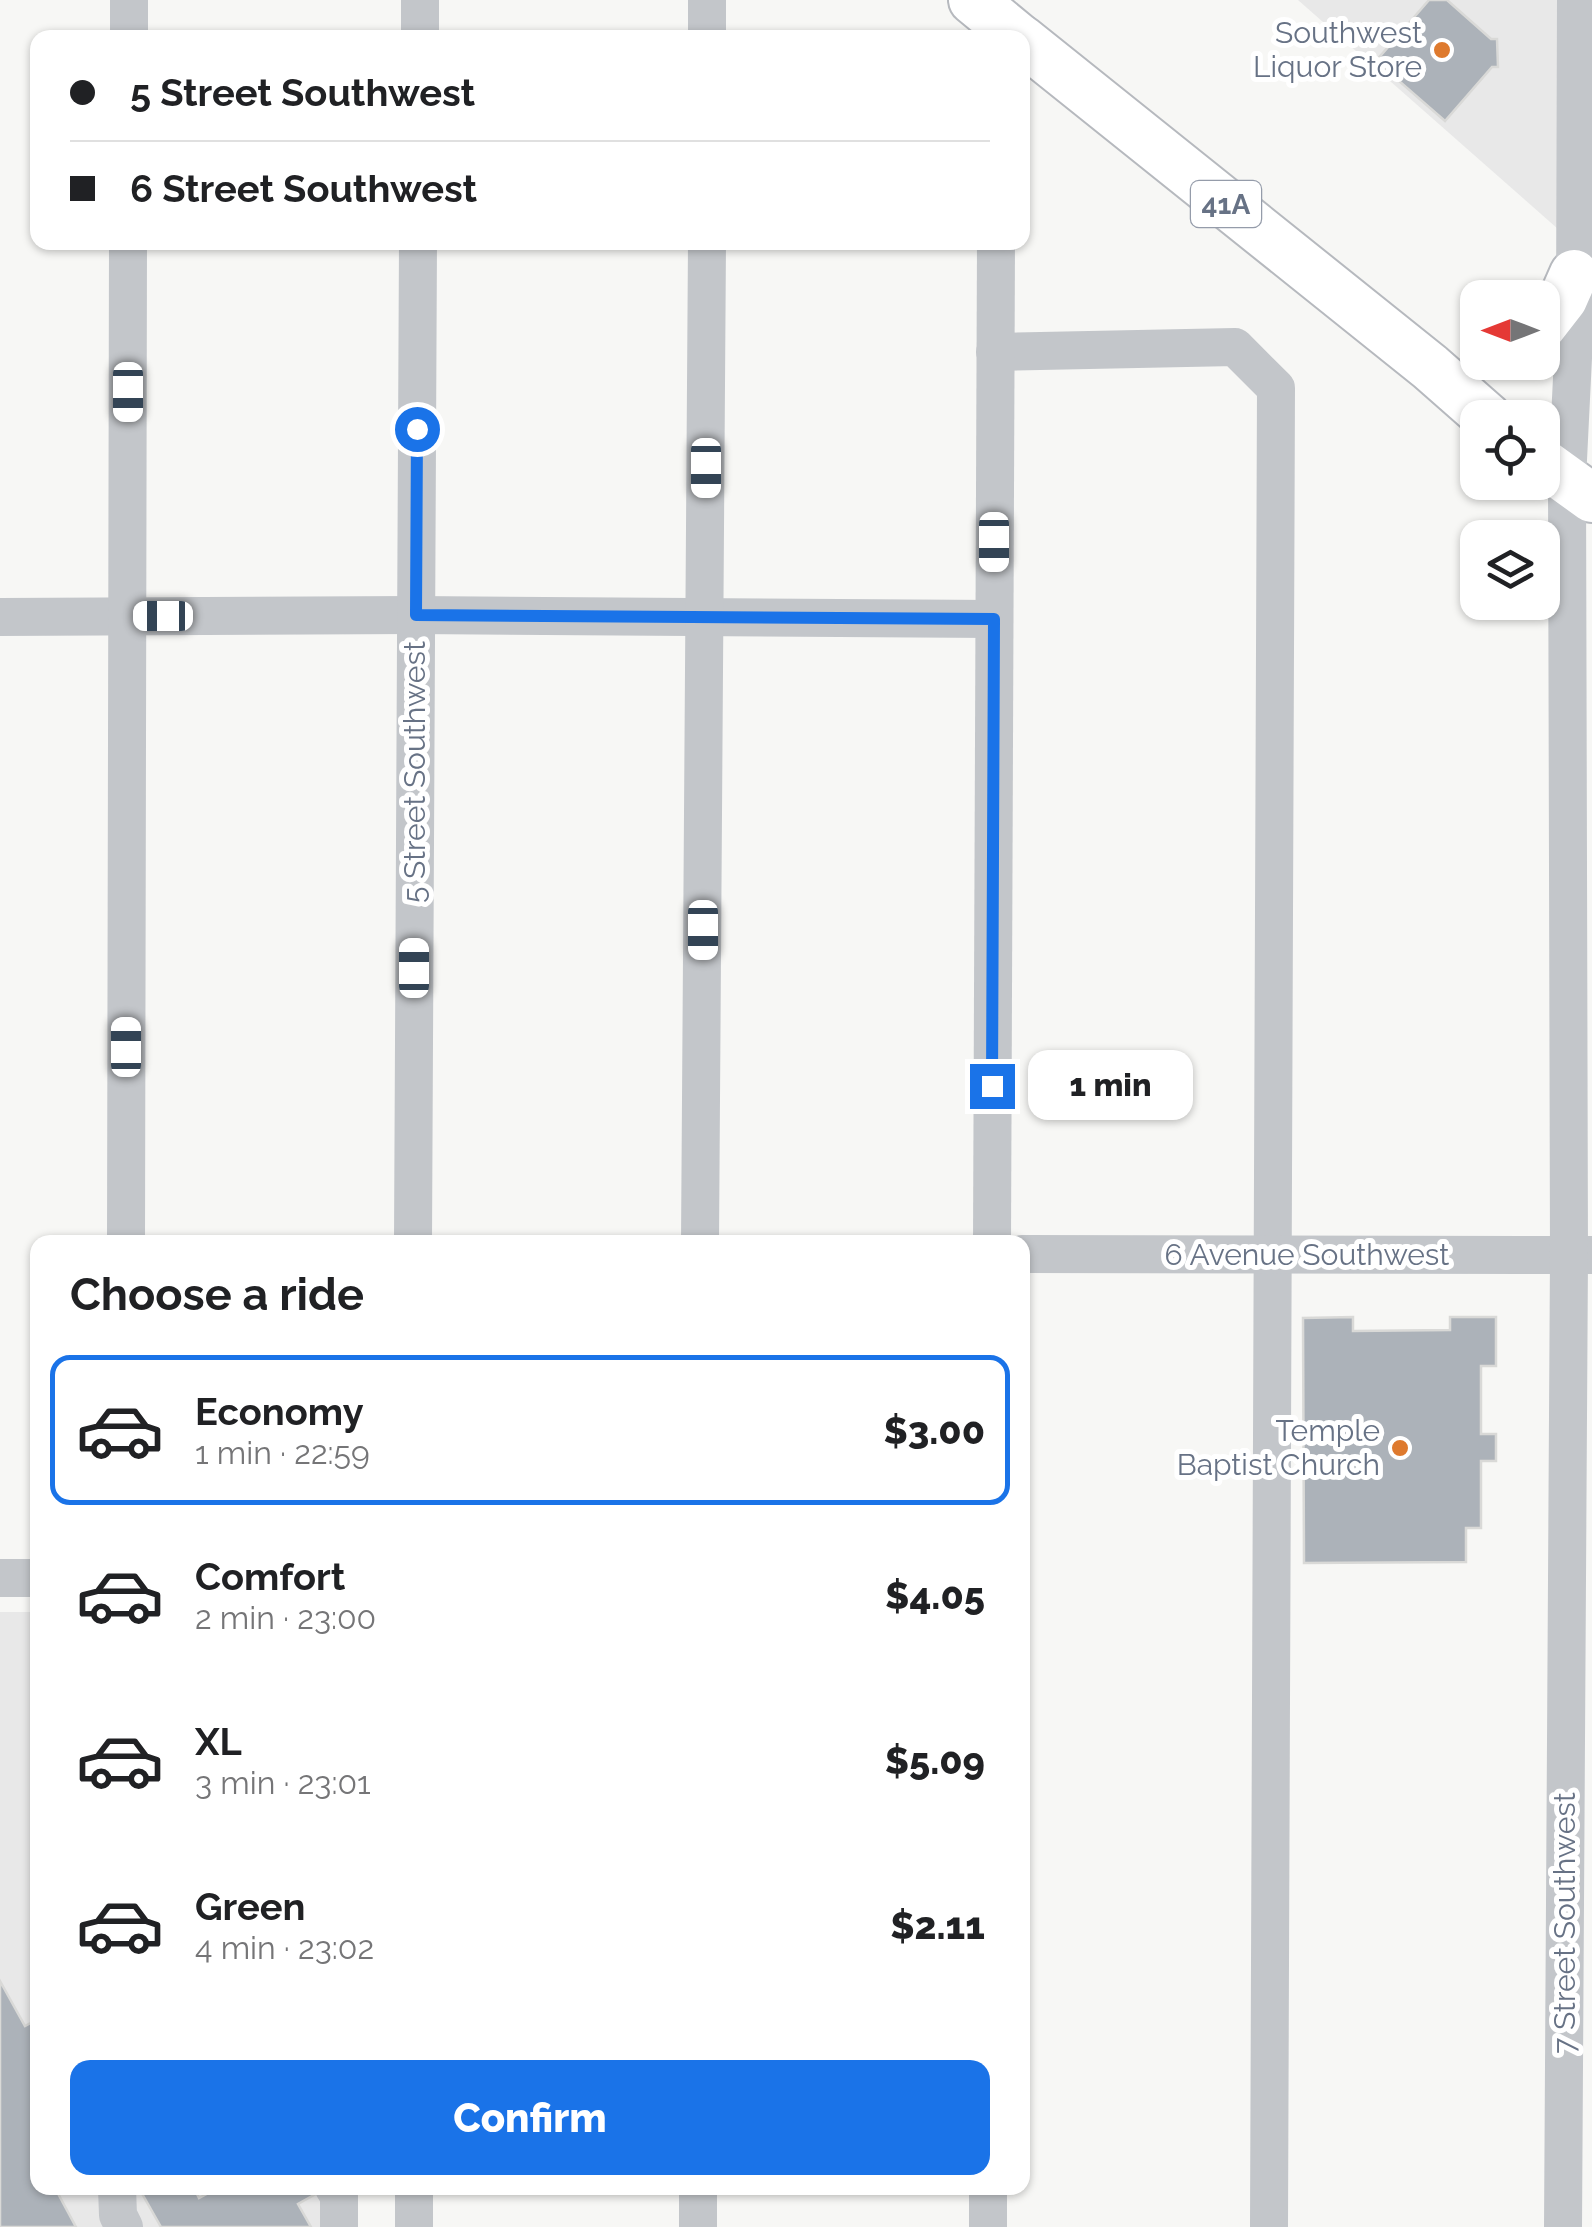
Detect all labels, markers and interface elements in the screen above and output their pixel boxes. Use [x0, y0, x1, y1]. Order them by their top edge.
place label: Southwest Liquor Store [1253, 15, 1422, 84]
marker: Southwest Liquor Store [1431, 39, 1453, 61]
text: 5 Street Southwest [130, 70, 475, 115]
text: 6 Street Southwest [130, 166, 477, 211]
road number: 41A [1191, 181, 1261, 227]
north arrow [1460, 280, 1560, 380]
map controls [1460, 280, 1560, 620]
car [113, 362, 143, 422]
button: locate [1460, 400, 1560, 500]
route start [395, 407, 440, 452]
car [691, 438, 721, 498]
car [979, 512, 1009, 572]
button: layers [1460, 520, 1560, 620]
car [133, 601, 193, 631]
street label: 5 Street Southwest [397, 641, 432, 903]
car [688, 900, 718, 960]
car [399, 938, 429, 998]
car [111, 1017, 141, 1077]
callout: 1 min [1027, 1051, 1192, 1121]
route end [970, 1064, 1015, 1109]
text: 1 min [1069, 1066, 1152, 1103]
street label: 6 Avenue Southwest [1165, 1237, 1449, 1272]
text: Choose a ride [70, 1268, 364, 1321]
icon: car [75, 1385, 165, 1475]
text: Economy [195, 1389, 364, 1434]
text: $3.00 [884, 1408, 985, 1453]
place label: Temple Baptist Church [1177, 1413, 1380, 1482]
text: 1 min · 22:59 [195, 1434, 370, 1471]
marker: Temple Baptist Church [1389, 1437, 1411, 1459]
icon: car [75, 1550, 165, 1640]
text: Comfort [195, 1554, 345, 1599]
text: $4.05 [885, 1573, 985, 1618]
text: 2 min · 23:00 [195, 1599, 376, 1636]
icon: car [75, 1715, 165, 1805]
text: XL [195, 1719, 242, 1764]
text: $5.09 [885, 1738, 985, 1783]
text: 3 min · 23:01 [195, 1764, 371, 1801]
street label: 7 Street Southwest [1547, 1792, 1582, 2054]
icon: car [75, 1880, 165, 1970]
text: Green [195, 1884, 305, 1929]
text: $2.11 [890, 1903, 985, 1948]
text: 4 min · 23:02 [195, 1929, 374, 1966]
button: Confirm [70, 2060, 990, 2175]

